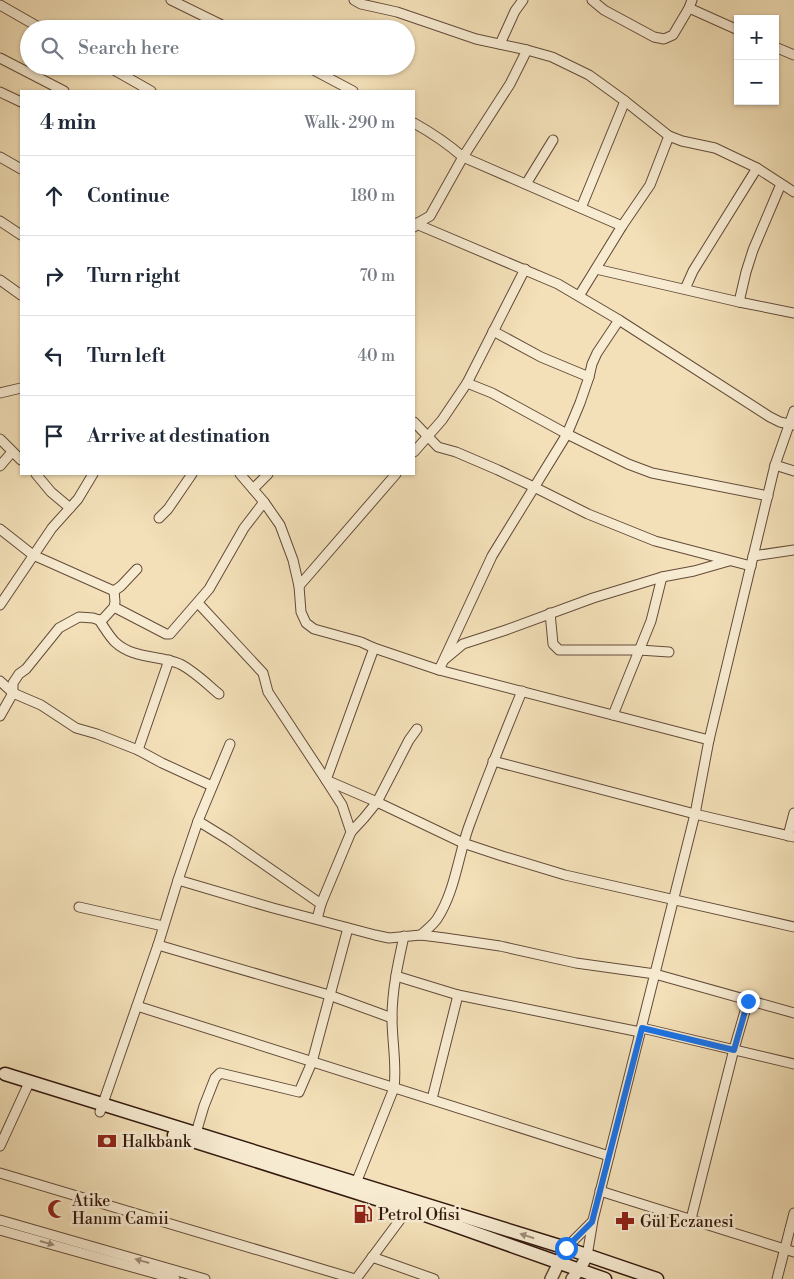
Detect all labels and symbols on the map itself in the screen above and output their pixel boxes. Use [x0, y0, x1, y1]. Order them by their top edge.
route end [737, 990, 760, 1013]
bank icon: Halkbank [96, 1130, 118, 1152]
place label: Halkbank [122, 1132, 193, 1152]
place label: Atike Hanım Camii [71, 1191, 169, 1229]
mosque icon: Atike Hanım Camii [46, 1198, 68, 1220]
fuel station icon: Petrol Ofisi [352, 1203, 374, 1225]
place label: Petrol Ofisi [378, 1205, 460, 1225]
pharmacy icon: Gül Eczanesi [614, 1210, 636, 1232]
place label: Gül Eczanesi [640, 1212, 734, 1232]
one-way arrow [520, 1232, 535, 1240]
route start [555, 1237, 578, 1260]
one-way arrow [39, 1240, 54, 1248]
one-way arrow [134, 1256, 149, 1264]

